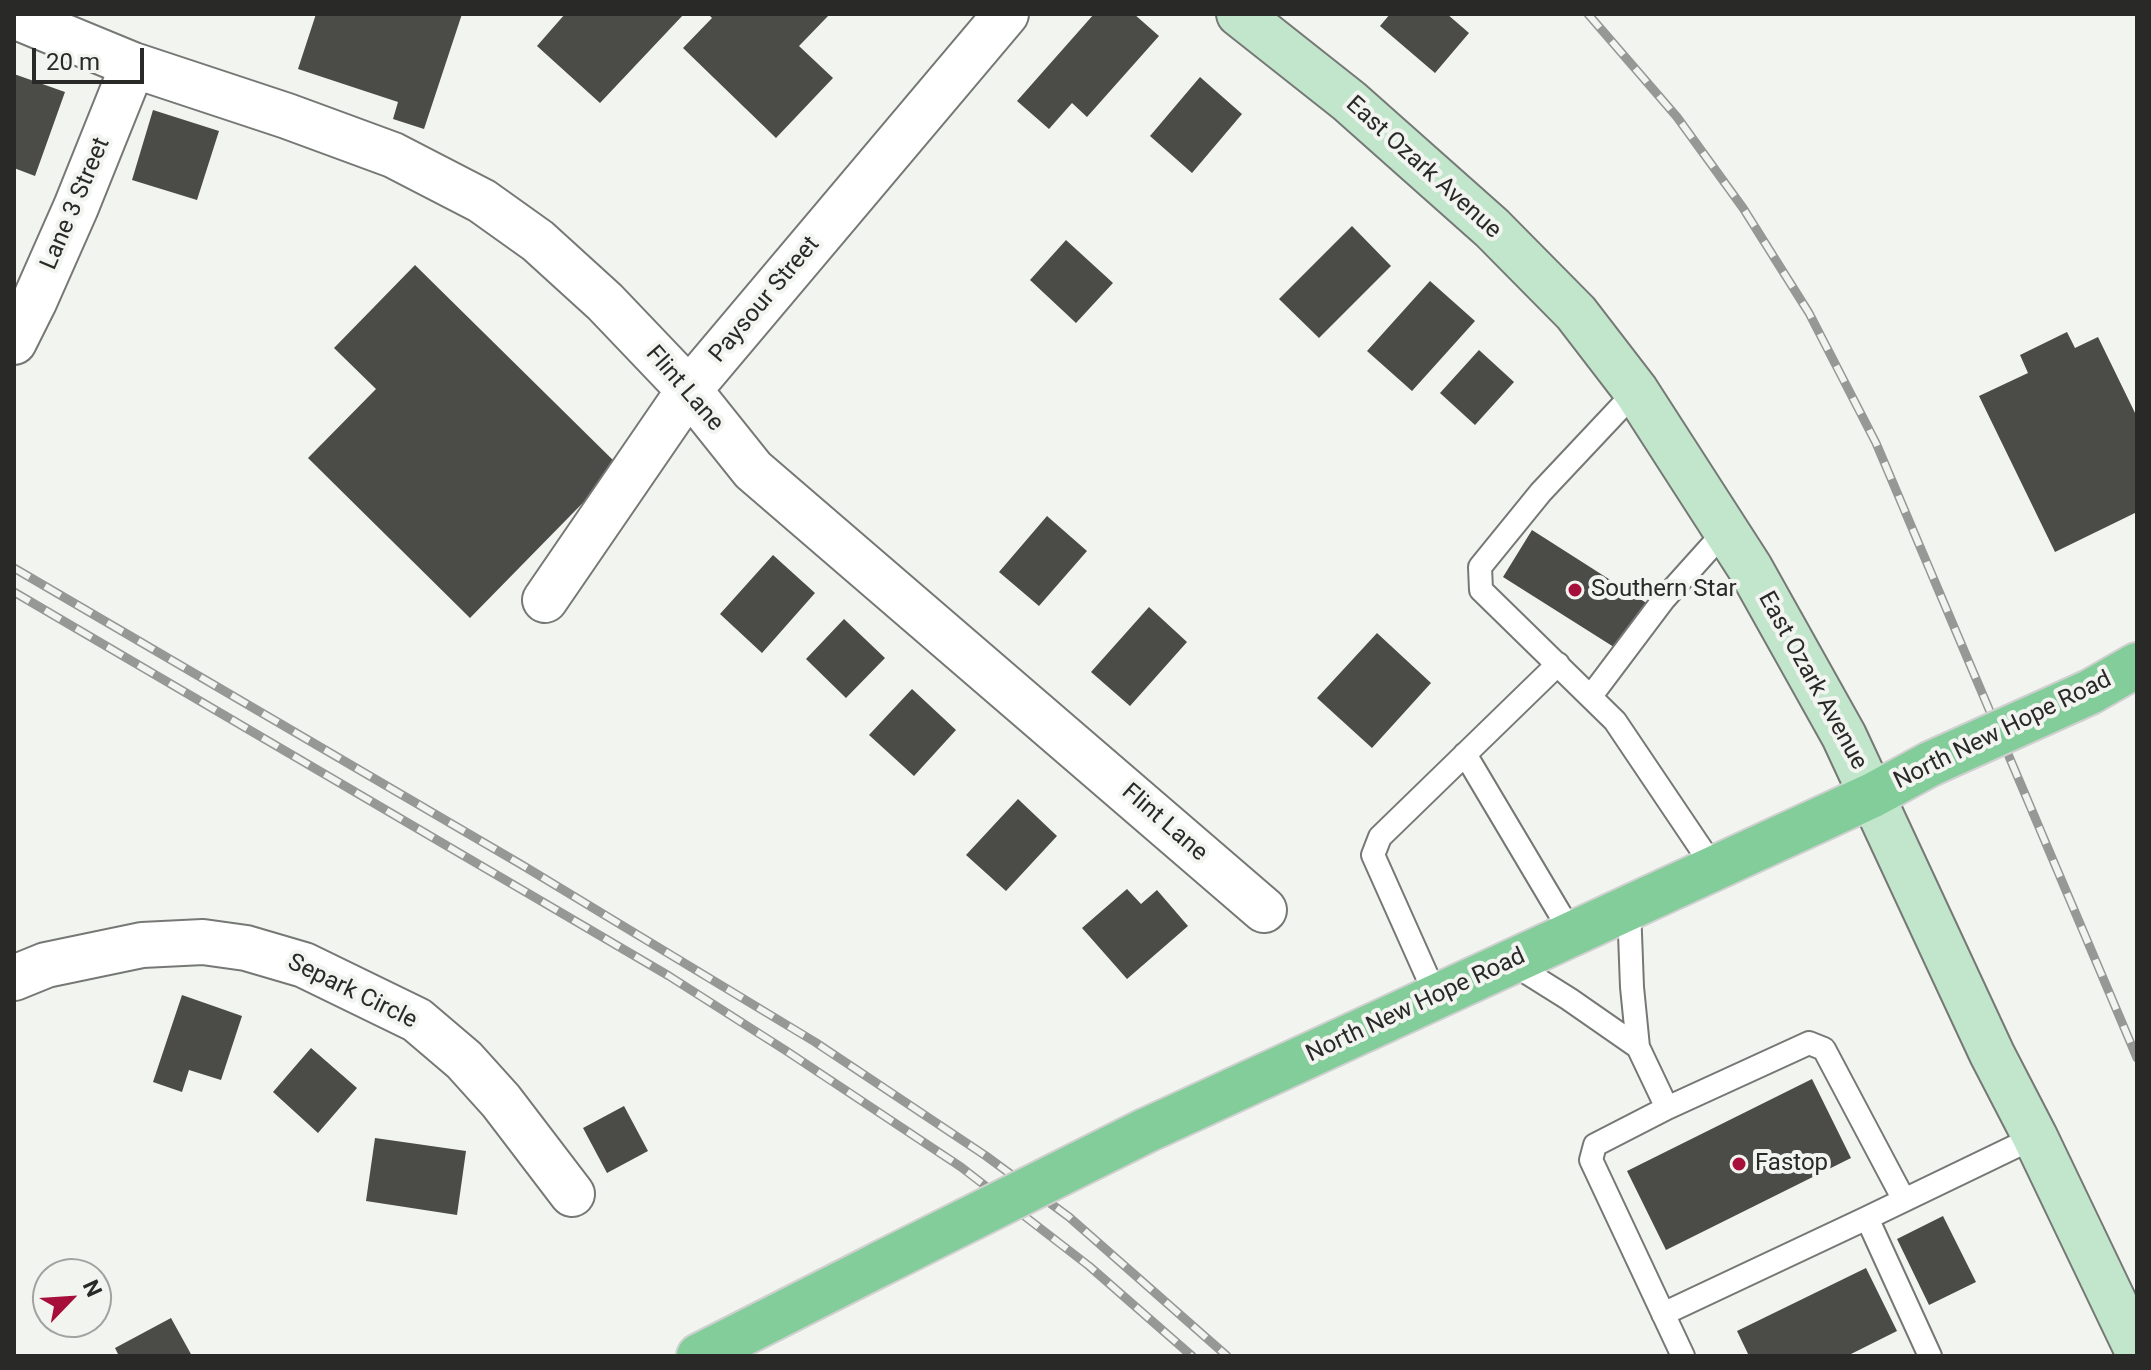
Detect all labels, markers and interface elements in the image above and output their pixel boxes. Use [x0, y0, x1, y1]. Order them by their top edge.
scale bar [36, 32, 148, 82]
text: 20 m [46, 48, 100, 76]
street label: East Ozark Avenue [1339, 91, 1507, 245]
street label: Lane 3 Street [35, 134, 117, 274]
street label: Paysour Street [704, 231, 826, 369]
street label: Flint Lane [639, 340, 729, 438]
place label: Southern Star [1591, 576, 1737, 604]
marker: Southern Star [1566, 581, 1584, 599]
street label: East Ozark Avenue [1751, 587, 1873, 775]
street label: North New Hope Road [1890, 666, 2116, 796]
street label: Flint Lane [1115, 778, 1213, 868]
street label: North New Hope Road [1302, 943, 1530, 1069]
street label: Separk Circle [283, 948, 421, 1036]
place label: Fastop [1755, 1150, 1828, 1178]
marker: Fastop [1730, 1155, 1748, 1173]
north arrow [32, 1258, 112, 1338]
text: N [78, 1276, 107, 1301]

